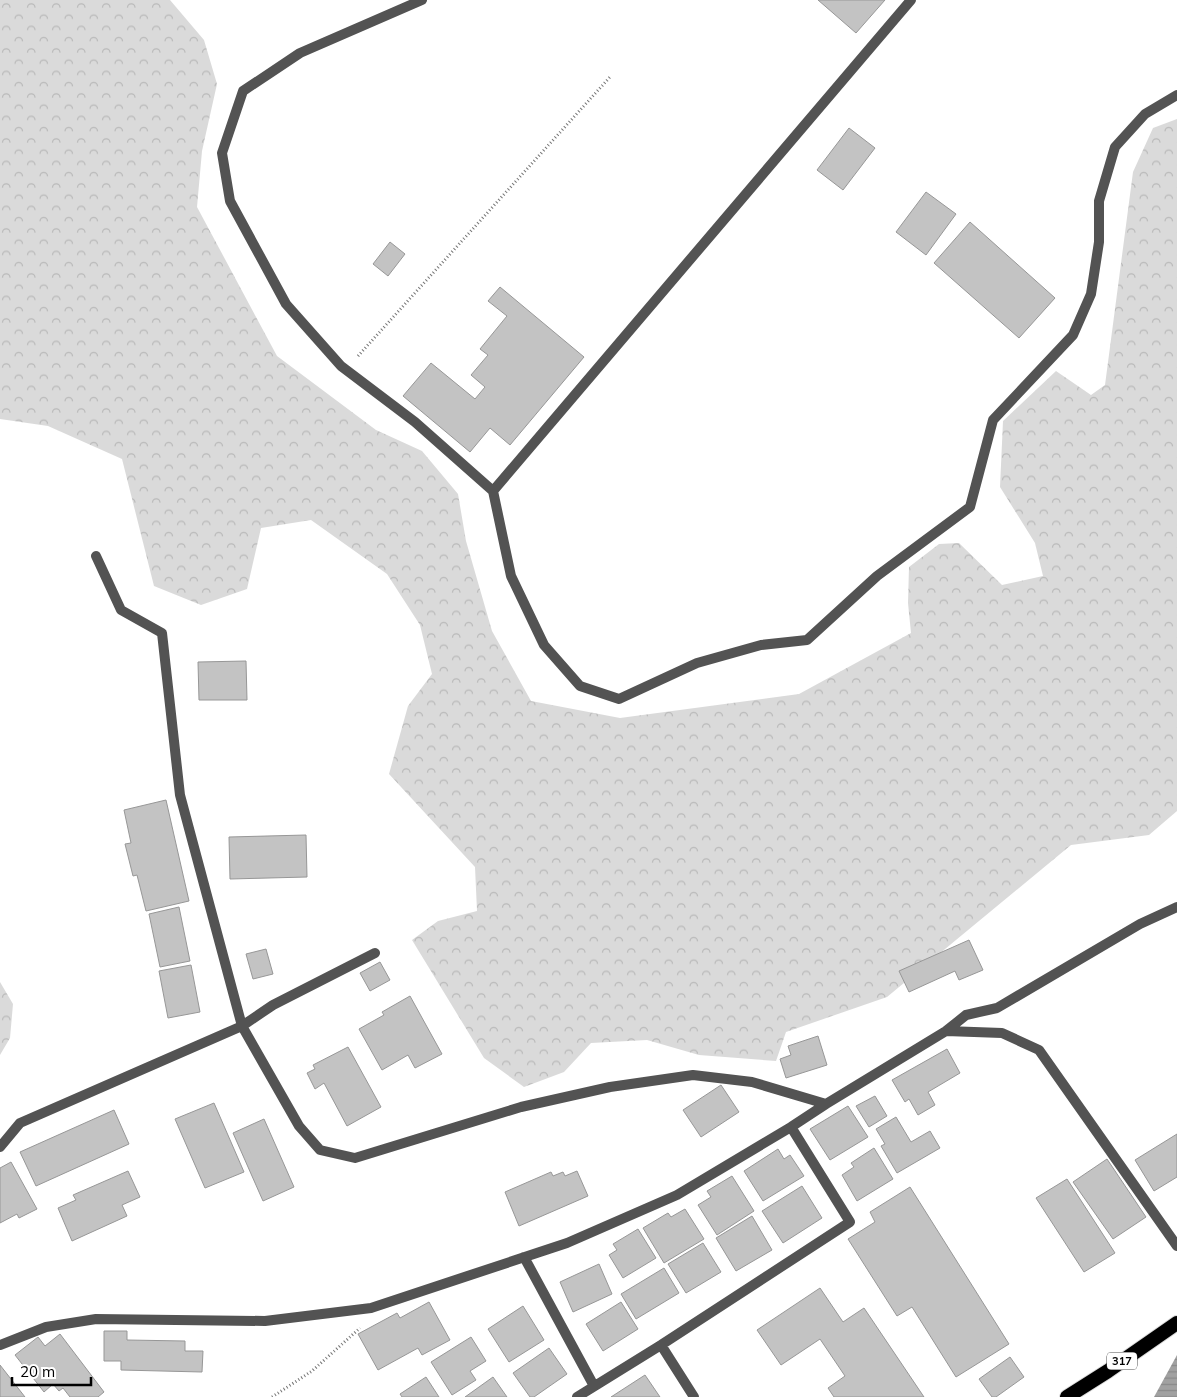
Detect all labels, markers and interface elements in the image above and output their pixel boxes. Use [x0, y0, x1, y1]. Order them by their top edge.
road number: 317 [1107, 1352, 1137, 1370]
scale bar [12, 1354, 91, 1386]
text: 20 m [20, 1362, 55, 1381]

